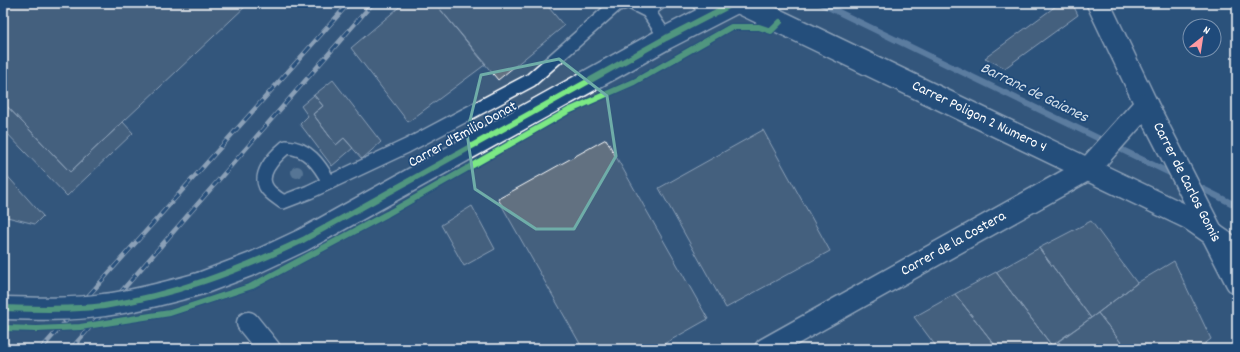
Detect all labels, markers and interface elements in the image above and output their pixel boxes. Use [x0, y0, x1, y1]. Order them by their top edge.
north arrow [1182, 18, 1222, 58]
text: N [1200, 23, 1213, 40]
water label: Barranc de Gaianes [976, 57, 1093, 130]
street label: Carrer Poligon 2 Numero 4 [908, 75, 1050, 159]
street label: Carrer d'Emilio Donat [405, 96, 522, 174]
street label: Carrer de Carlos Gomis [1146, 119, 1226, 246]
street label: Carrer de la Costera [897, 205, 1011, 282]

